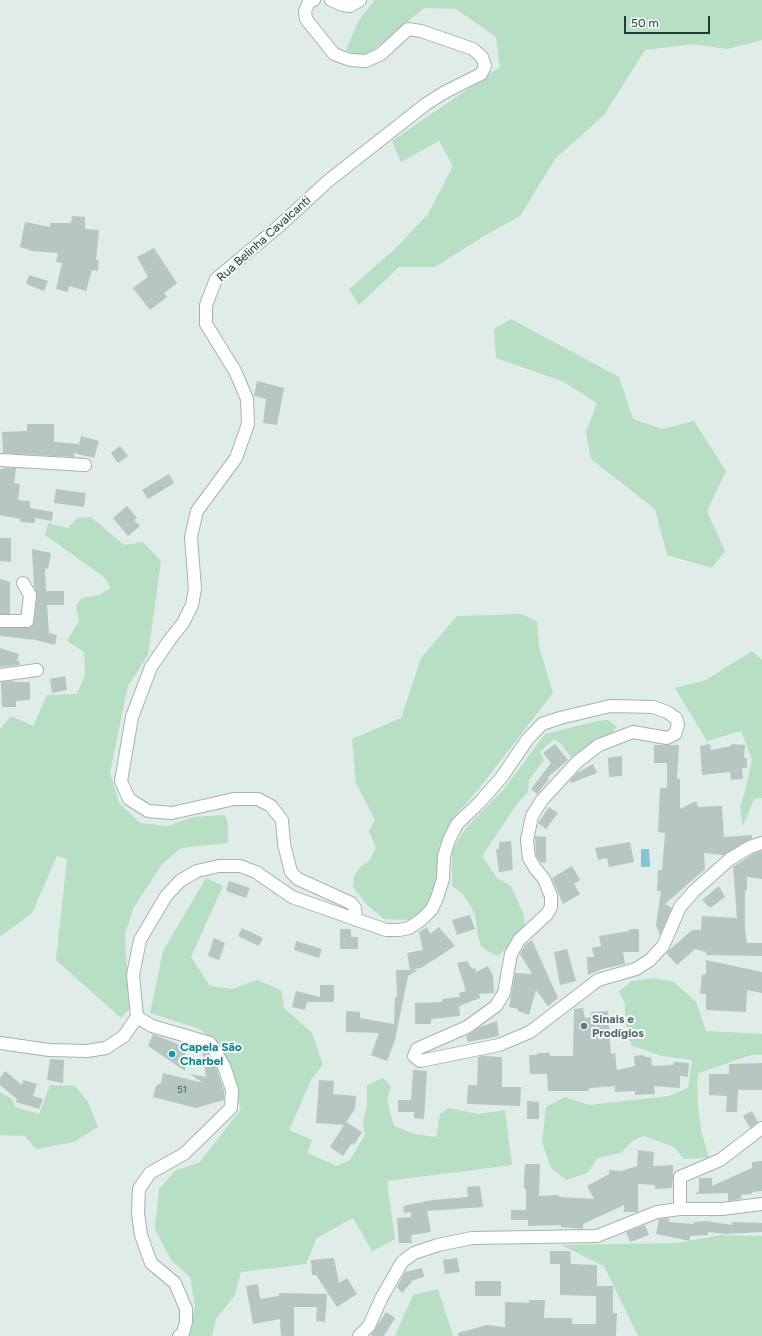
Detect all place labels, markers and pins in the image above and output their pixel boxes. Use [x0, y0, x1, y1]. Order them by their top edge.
place label: Sinais e Prodígios [592, 1012, 644, 1040]
marker: Sinais e Prodígios [579, 1021, 589, 1031]
place label: Capela São Charbel [180, 1040, 242, 1068]
marker: Capela São Charbel [167, 1049, 177, 1059]

